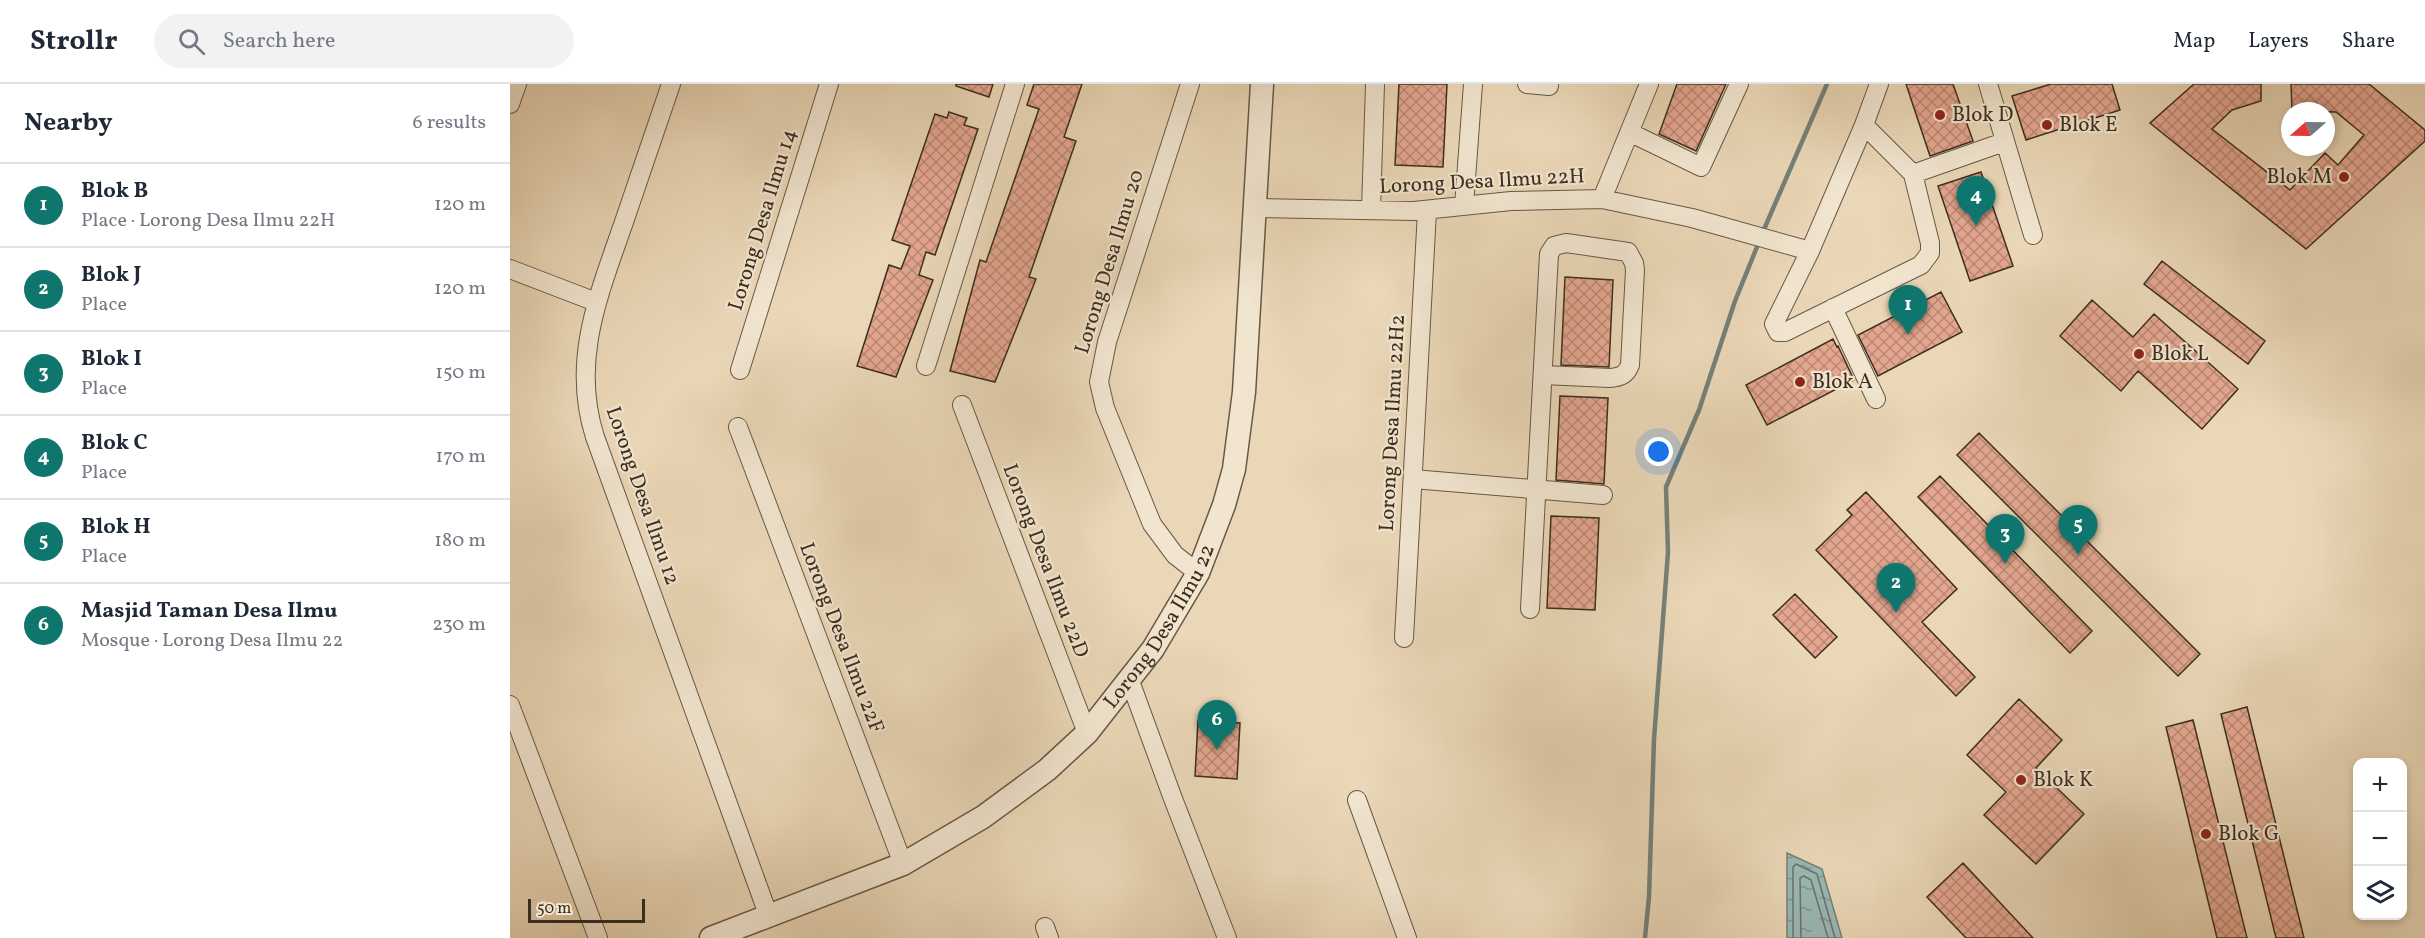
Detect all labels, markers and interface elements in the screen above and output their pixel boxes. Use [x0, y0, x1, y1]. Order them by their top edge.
search box [154, 14, 574, 68]
text: Strollr [30, 22, 118, 61]
icon: search [175, 25, 208, 58]
text: Search here [223, 26, 335, 57]
text: Map [2173, 27, 2215, 56]
text: Layers [2248, 27, 2309, 56]
text: Share [2342, 27, 2395, 56]
place label: Blok D [1952, 101, 2013, 130]
north arrow [2281, 102, 2335, 156]
text: Nearby [24, 105, 113, 141]
marker: Blok D [1933, 108, 1947, 122]
text: 6 results [413, 109, 486, 137]
place label: Blok E [2059, 111, 2118, 140]
marker: Blok E [2040, 118, 2054, 132]
street label: Lorong Desa Ilmu 14 [722, 126, 804, 314]
street label: Lorong Desa Ilmu 22H [1378, 162, 1586, 202]
place label: Blok M [2266, 163, 2332, 192]
street label: Lorong Desa Ilmu 20 [1068, 166, 1152, 358]
marker: Blok M [2337, 170, 2351, 184]
text: Blok B [81, 176, 148, 207]
pin: 4 [1956, 176, 1996, 226]
text: 1 [39, 191, 48, 219]
text: 120 m [434, 191, 486, 219]
text: Place · Lorong Desa Ilmu 22H [81, 207, 335, 235]
text: Blok J [81, 260, 141, 291]
text: 2 [38, 275, 49, 303]
text: 120 m [434, 275, 486, 303]
pin: 1 [1888, 286, 1928, 335]
text: Place [81, 291, 127, 319]
street label: Lorong Desa Ilmu 22H2 [1373, 314, 1413, 532]
place label: Blok L [2151, 340, 2209, 369]
text: Blok I [81, 344, 142, 375]
marker: Blok L [2132, 347, 2146, 361]
text: 3 [38, 359, 49, 387]
text: 150 m [435, 359, 486, 387]
place label: Blok A [1812, 368, 1873, 397]
text: Place [81, 375, 127, 403]
marker: Blok A [1793, 375, 1807, 389]
street label: Lorong Desa Ilmu 12 [598, 403, 686, 589]
text: Blok C [81, 428, 148, 459]
your location [1644, 437, 1673, 466]
text: 4 [37, 443, 50, 471]
text: 170 m [436, 443, 486, 471]
text: Place [81, 459, 127, 487]
street label: Lorong Desa Ilmu 22D [995, 460, 1095, 662]
pin: 5 [2058, 506, 2098, 555]
text: Blok H [81, 512, 151, 543]
pin: 3 [1986, 514, 2024, 564]
text: 5 [39, 527, 48, 555]
text: 180 m [434, 527, 486, 555]
street label: Lorong Desa Ilmu 22F [791, 539, 891, 737]
street label: Lorong Desa Ilmu 22 [1097, 540, 1222, 715]
text: Place [81, 543, 127, 571]
pin: 2 [1876, 564, 1916, 613]
text: Masjid Taman Desa Ilmu [81, 596, 337, 627]
text: 6 [38, 611, 49, 639]
text: 230 m [432, 611, 486, 639]
text: Mosque · Lorong Desa Ilmu 22 [81, 627, 343, 655]
pin: 6 [1198, 700, 1236, 750]
map controls [2353, 758, 2407, 920]
button: + [2353, 758, 2407, 812]
place label: Blok K [2033, 766, 2093, 795]
marker: Blok K [2014, 773, 2028, 787]
button: − [2353, 812, 2407, 866]
place label: Blok G [2218, 820, 2279, 849]
marker: Blok G [2199, 827, 2213, 841]
button: layers [2353, 866, 2407, 920]
scale bar [528, 896, 645, 924]
text: 50 m [537, 898, 571, 920]

